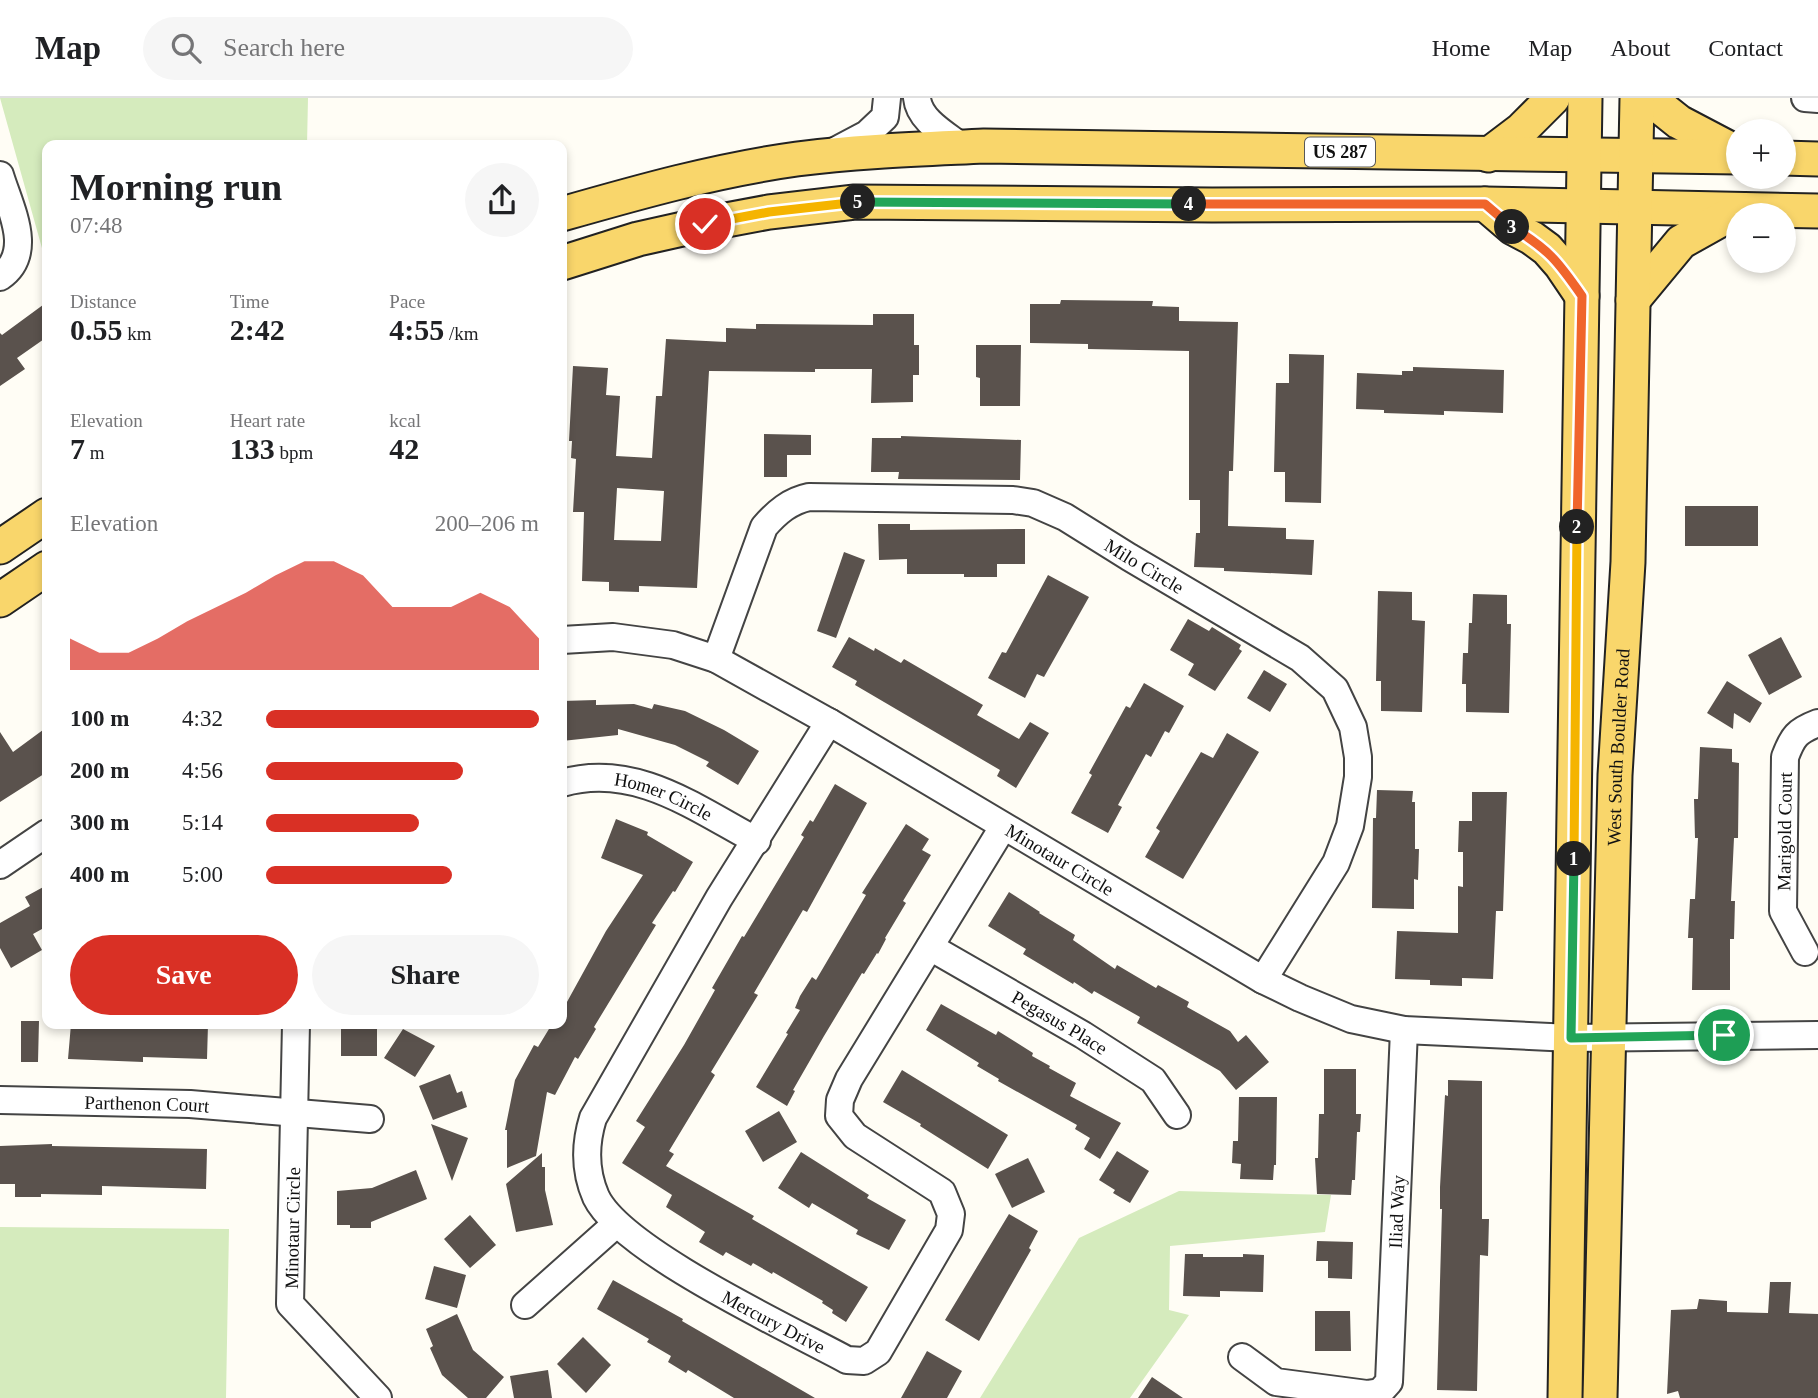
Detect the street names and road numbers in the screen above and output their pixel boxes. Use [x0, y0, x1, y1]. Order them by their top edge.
road number: US 287 [1305, 138, 1375, 166]
street label: Milo Circle [1101, 535, 1187, 598]
street label: West South Boulder Road [1603, 648, 1634, 846]
street label: Homer Circle [613, 769, 716, 825]
street label: Marigold Court [1773, 771, 1796, 891]
street label: Minotaur Circle [1002, 820, 1118, 900]
street label: Pegasus Place [1008, 986, 1111, 1059]
street label: Parthenon Court [84, 1092, 211, 1117]
street label: Minotaur Circle [281, 1167, 304, 1289]
street label: Iliad Way [1385, 1174, 1409, 1249]
street label: Mercury Drive [718, 1286, 829, 1358]

